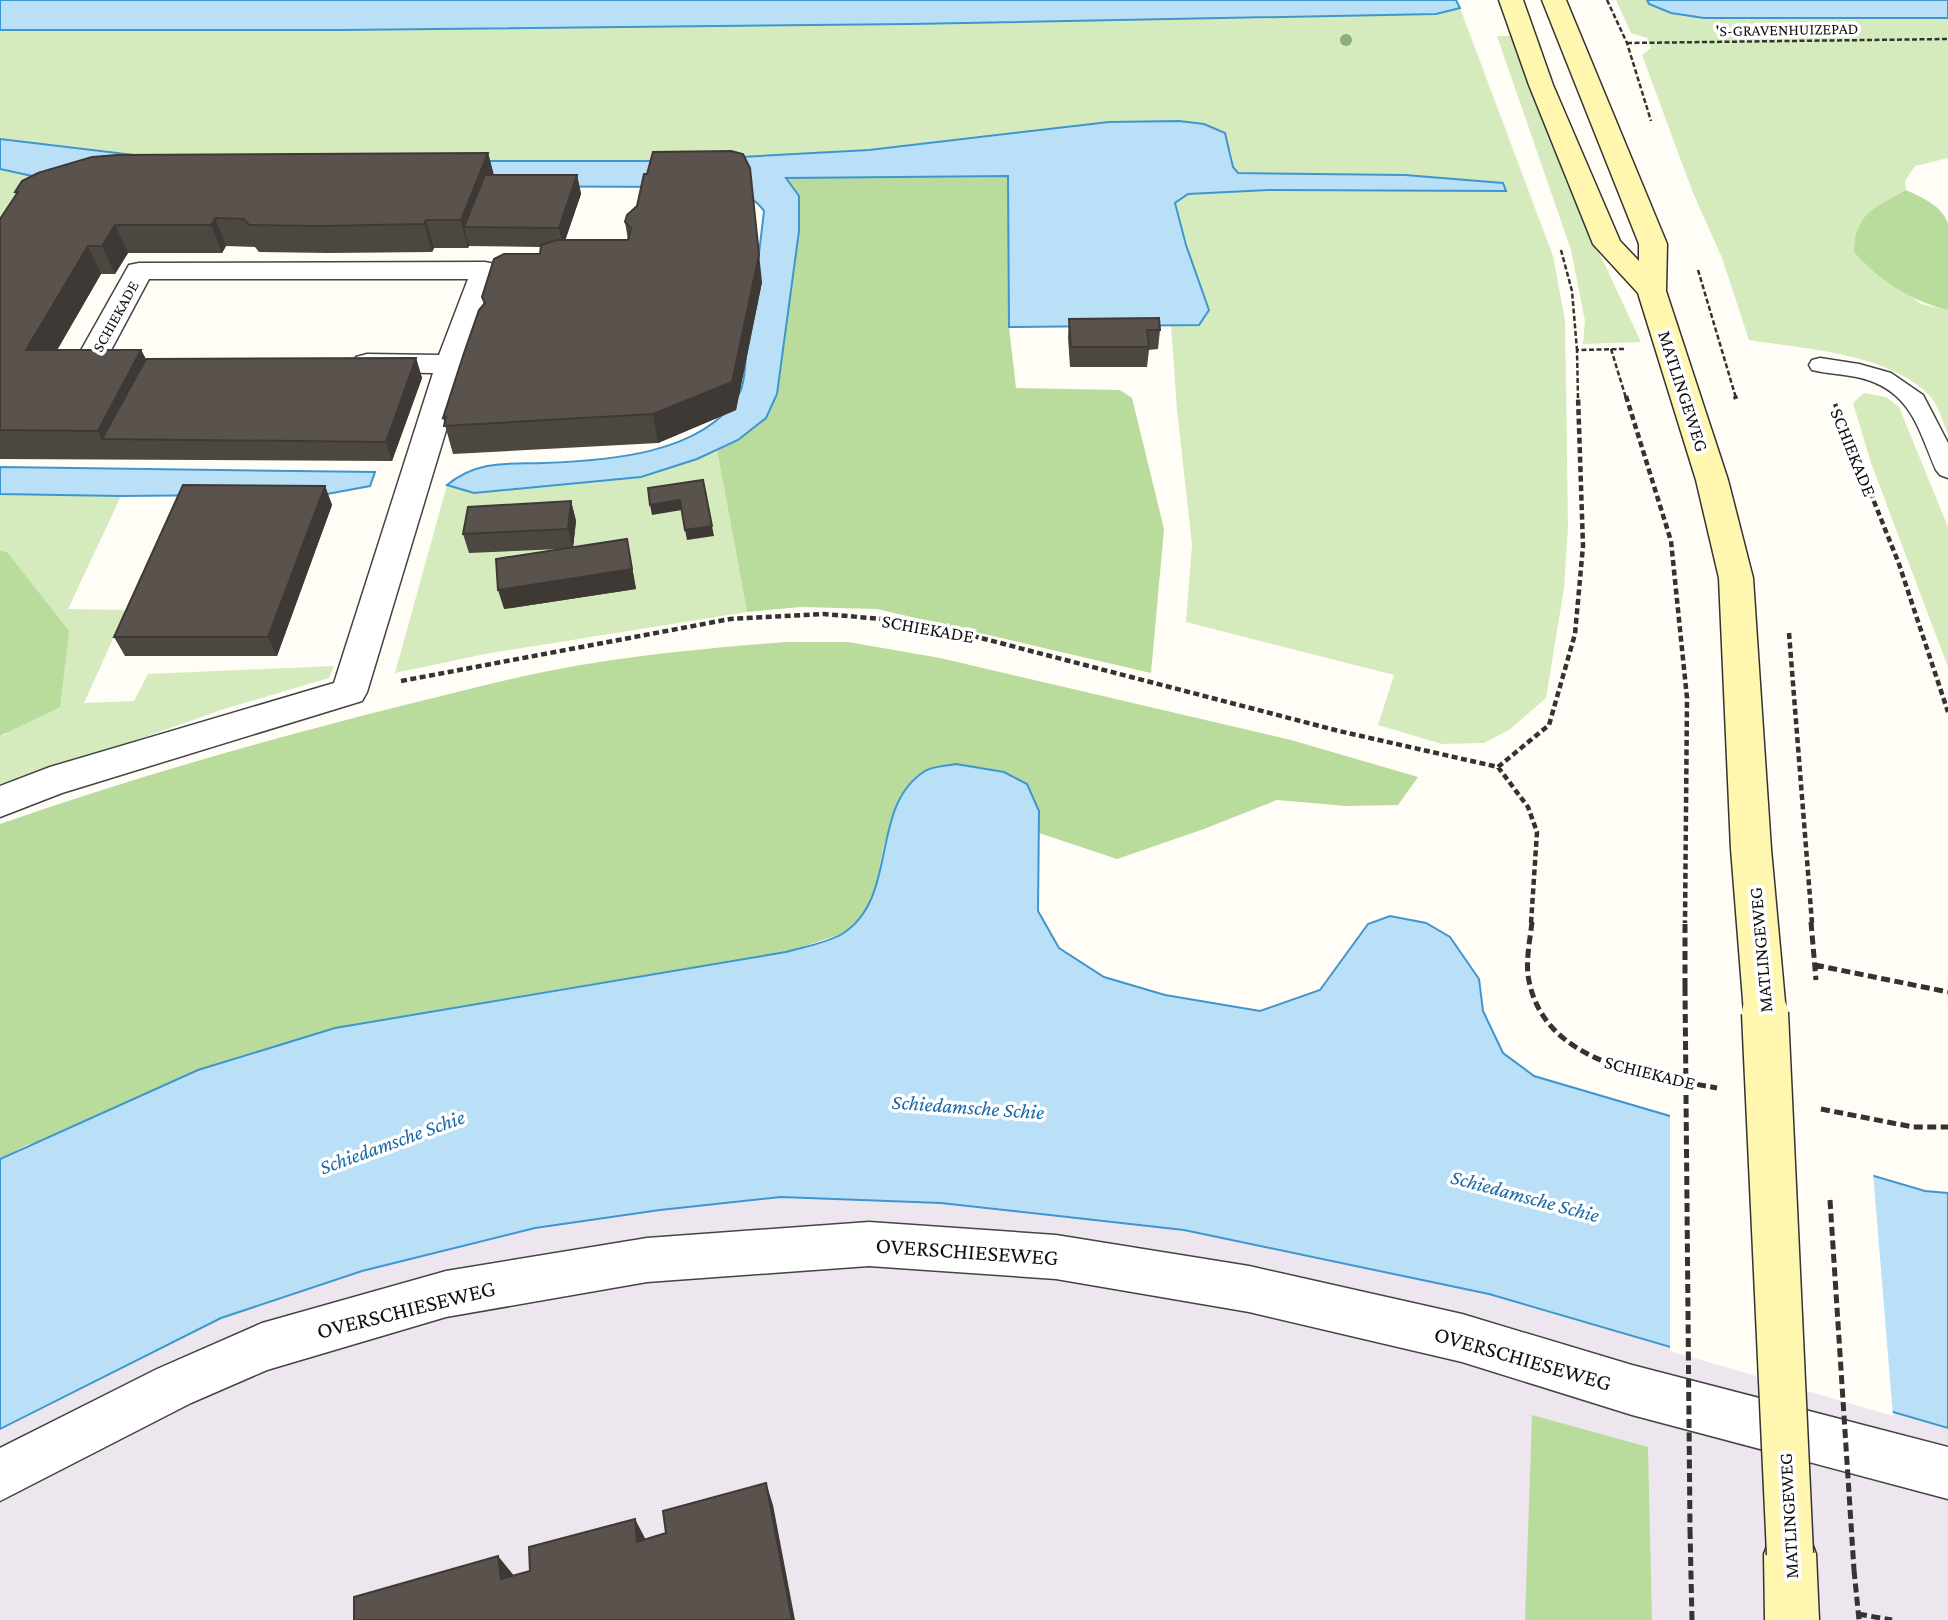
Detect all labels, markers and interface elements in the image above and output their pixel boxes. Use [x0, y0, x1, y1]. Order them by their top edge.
street label: 'S-GRAVENHUIZEPAD [1715, 20, 1859, 39]
street label: SCHIEKADE [89, 278, 142, 355]
street label: MATLINGEWEG [1654, 328, 1713, 454]
street label: SCHIEKADE [1826, 405, 1881, 499]
street label: SCHIEKADE [880, 610, 976, 647]
street label: MATLINGEWEG [1745, 886, 1776, 1014]
street label: SCHIEKADE [1602, 1051, 1698, 1094]
water label: Schiedamsche Schie [891, 1090, 1045, 1124]
water label: Schiedamsche Schie [316, 1105, 468, 1179]
water label: Schiedamsche Schie [1448, 1165, 1602, 1227]
street label: OVERSCHIESEWEG [875, 1232, 1059, 1270]
street label: OVERSCHIESEWEG [314, 1274, 498, 1344]
street label: OVERSCHIESEWEG [1431, 1320, 1615, 1396]
street label: MATLINGEWEG [1775, 1453, 1802, 1579]

